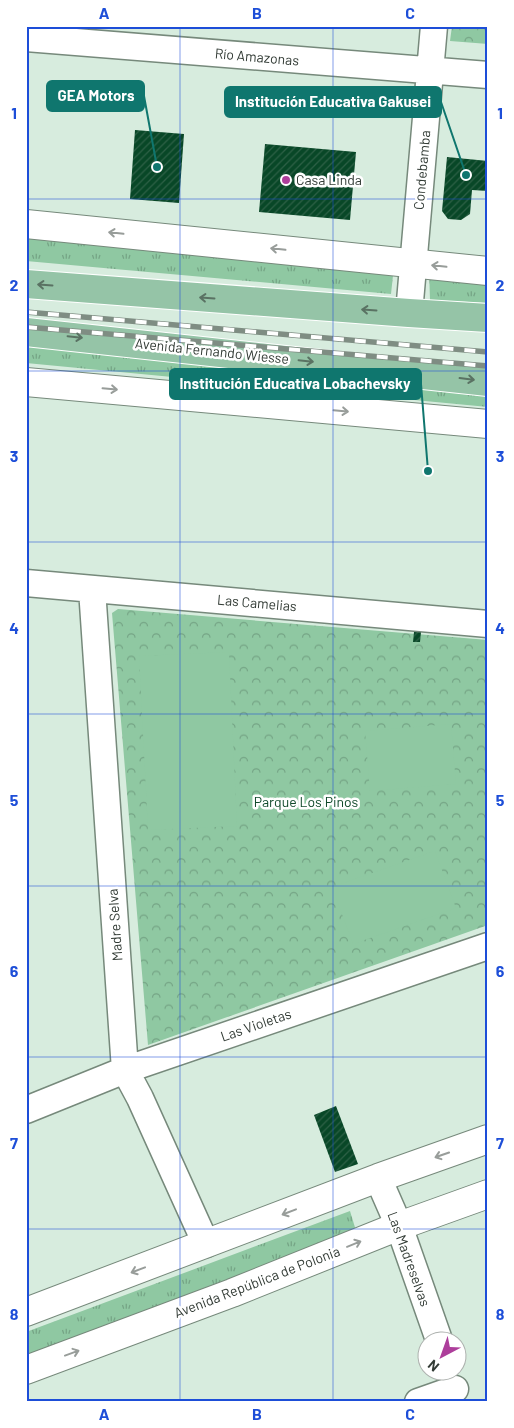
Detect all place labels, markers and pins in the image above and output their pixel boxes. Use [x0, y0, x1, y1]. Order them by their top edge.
callout: GEA Motors [47, 81, 144, 111]
callout: Institución Educativa Gakusei [225, 87, 441, 117]
place label: Casa Linda [296, 171, 362, 188]
marker: Casa Linda [280, 174, 292, 186]
callout: Institución Educativa Lobachevsky [170, 369, 421, 399]

